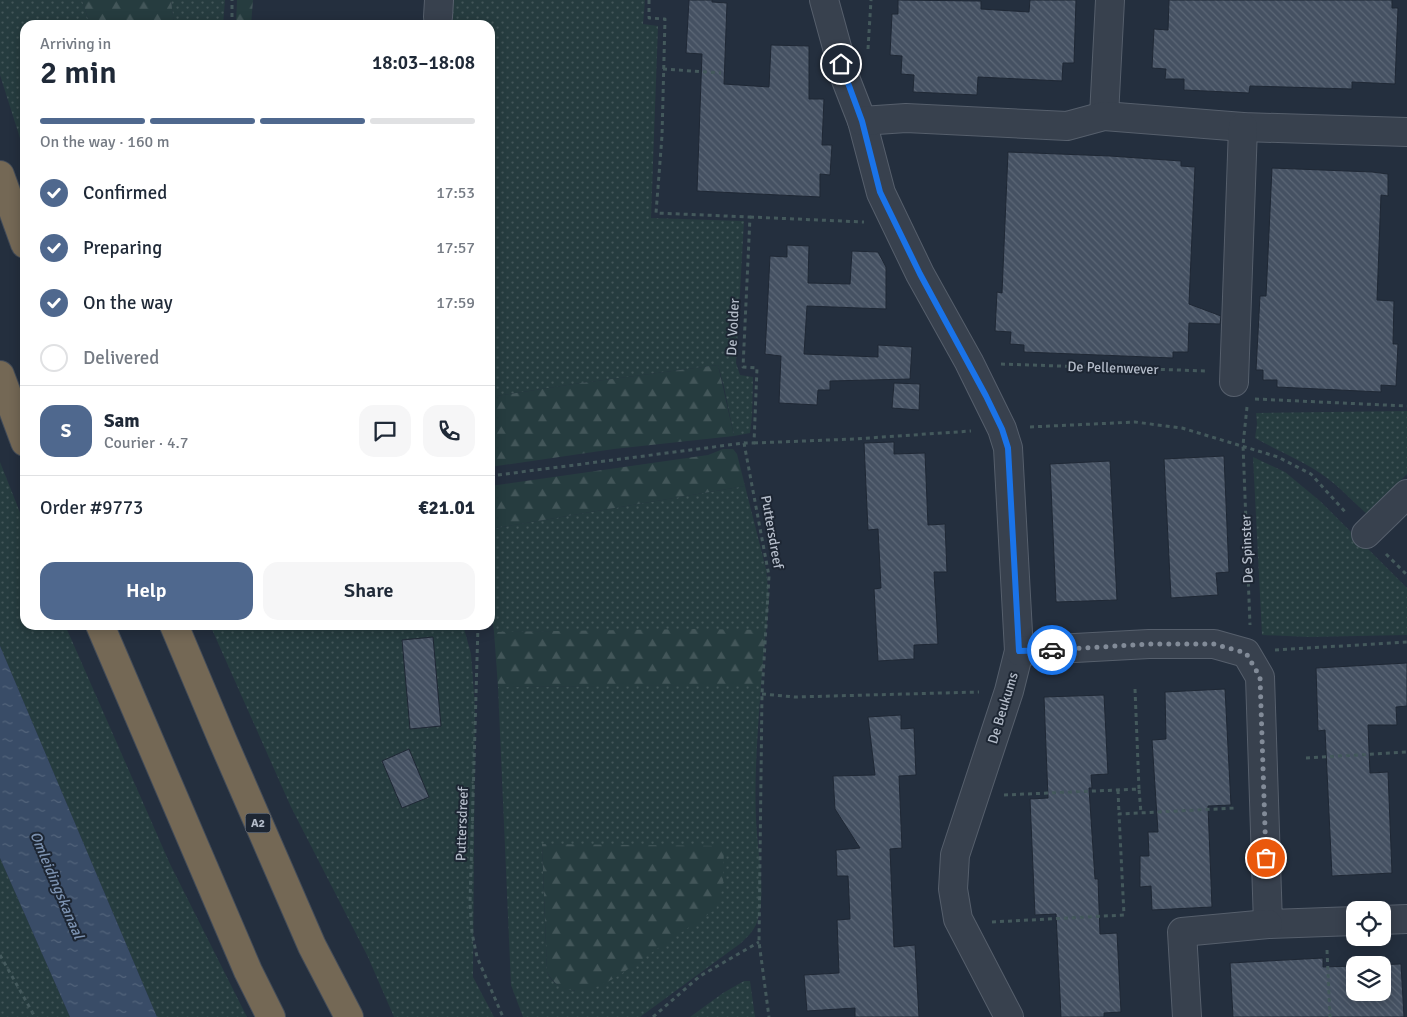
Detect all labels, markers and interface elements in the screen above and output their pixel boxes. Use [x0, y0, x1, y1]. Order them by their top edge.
text: Arriving in [40, 34, 111, 54]
pin [820, 43, 862, 85]
icon: home [827, 50, 855, 78]
text: 18:03–18:08 [372, 51, 475, 75]
text: 2 min [40, 53, 117, 92]
text: On the way · 160 m [40, 132, 170, 152]
icon: check [40, 179, 68, 207]
text: Confirmed [83, 181, 167, 205]
text: 17:53 [436, 183, 475, 203]
icon: check [40, 234, 68, 262]
text: Preparing [83, 236, 162, 260]
text: 17:57 [436, 238, 475, 258]
icon: check [40, 289, 68, 317]
text: On the way [83, 291, 173, 315]
text: 17:59 [436, 293, 475, 313]
street label: De Volder [723, 297, 743, 356]
text: Delivered [83, 346, 159, 370]
street label: De Pellenwever [1067, 358, 1160, 378]
button: chat [359, 405, 411, 457]
button: phone [423, 405, 475, 457]
text: Sam [104, 409, 140, 433]
text: S [61, 419, 71, 443]
text: Courier · 4.7 [104, 433, 188, 453]
street label: Puttersdreef [757, 494, 787, 571]
text: Order #9773 [40, 496, 143, 520]
text: €21.01 [418, 496, 475, 520]
street label: De Spinster [1237, 513, 1257, 584]
button: Help [40, 562, 253, 620]
button: Share [263, 562, 475, 620]
courier [1027, 625, 1077, 675]
icon: car [1038, 636, 1066, 664]
street label: De Beukums [984, 670, 1022, 746]
street label: Puttersdreef [452, 785, 472, 861]
road number: A2 [246, 814, 270, 832]
water label: Omleidingskanaal [26, 828, 88, 943]
pin [1245, 837, 1287, 879]
icon: bag [1252, 844, 1280, 872]
map controls [1346, 901, 1391, 1001]
button: locate [1346, 901, 1391, 946]
button: layers [1346, 956, 1391, 1001]

